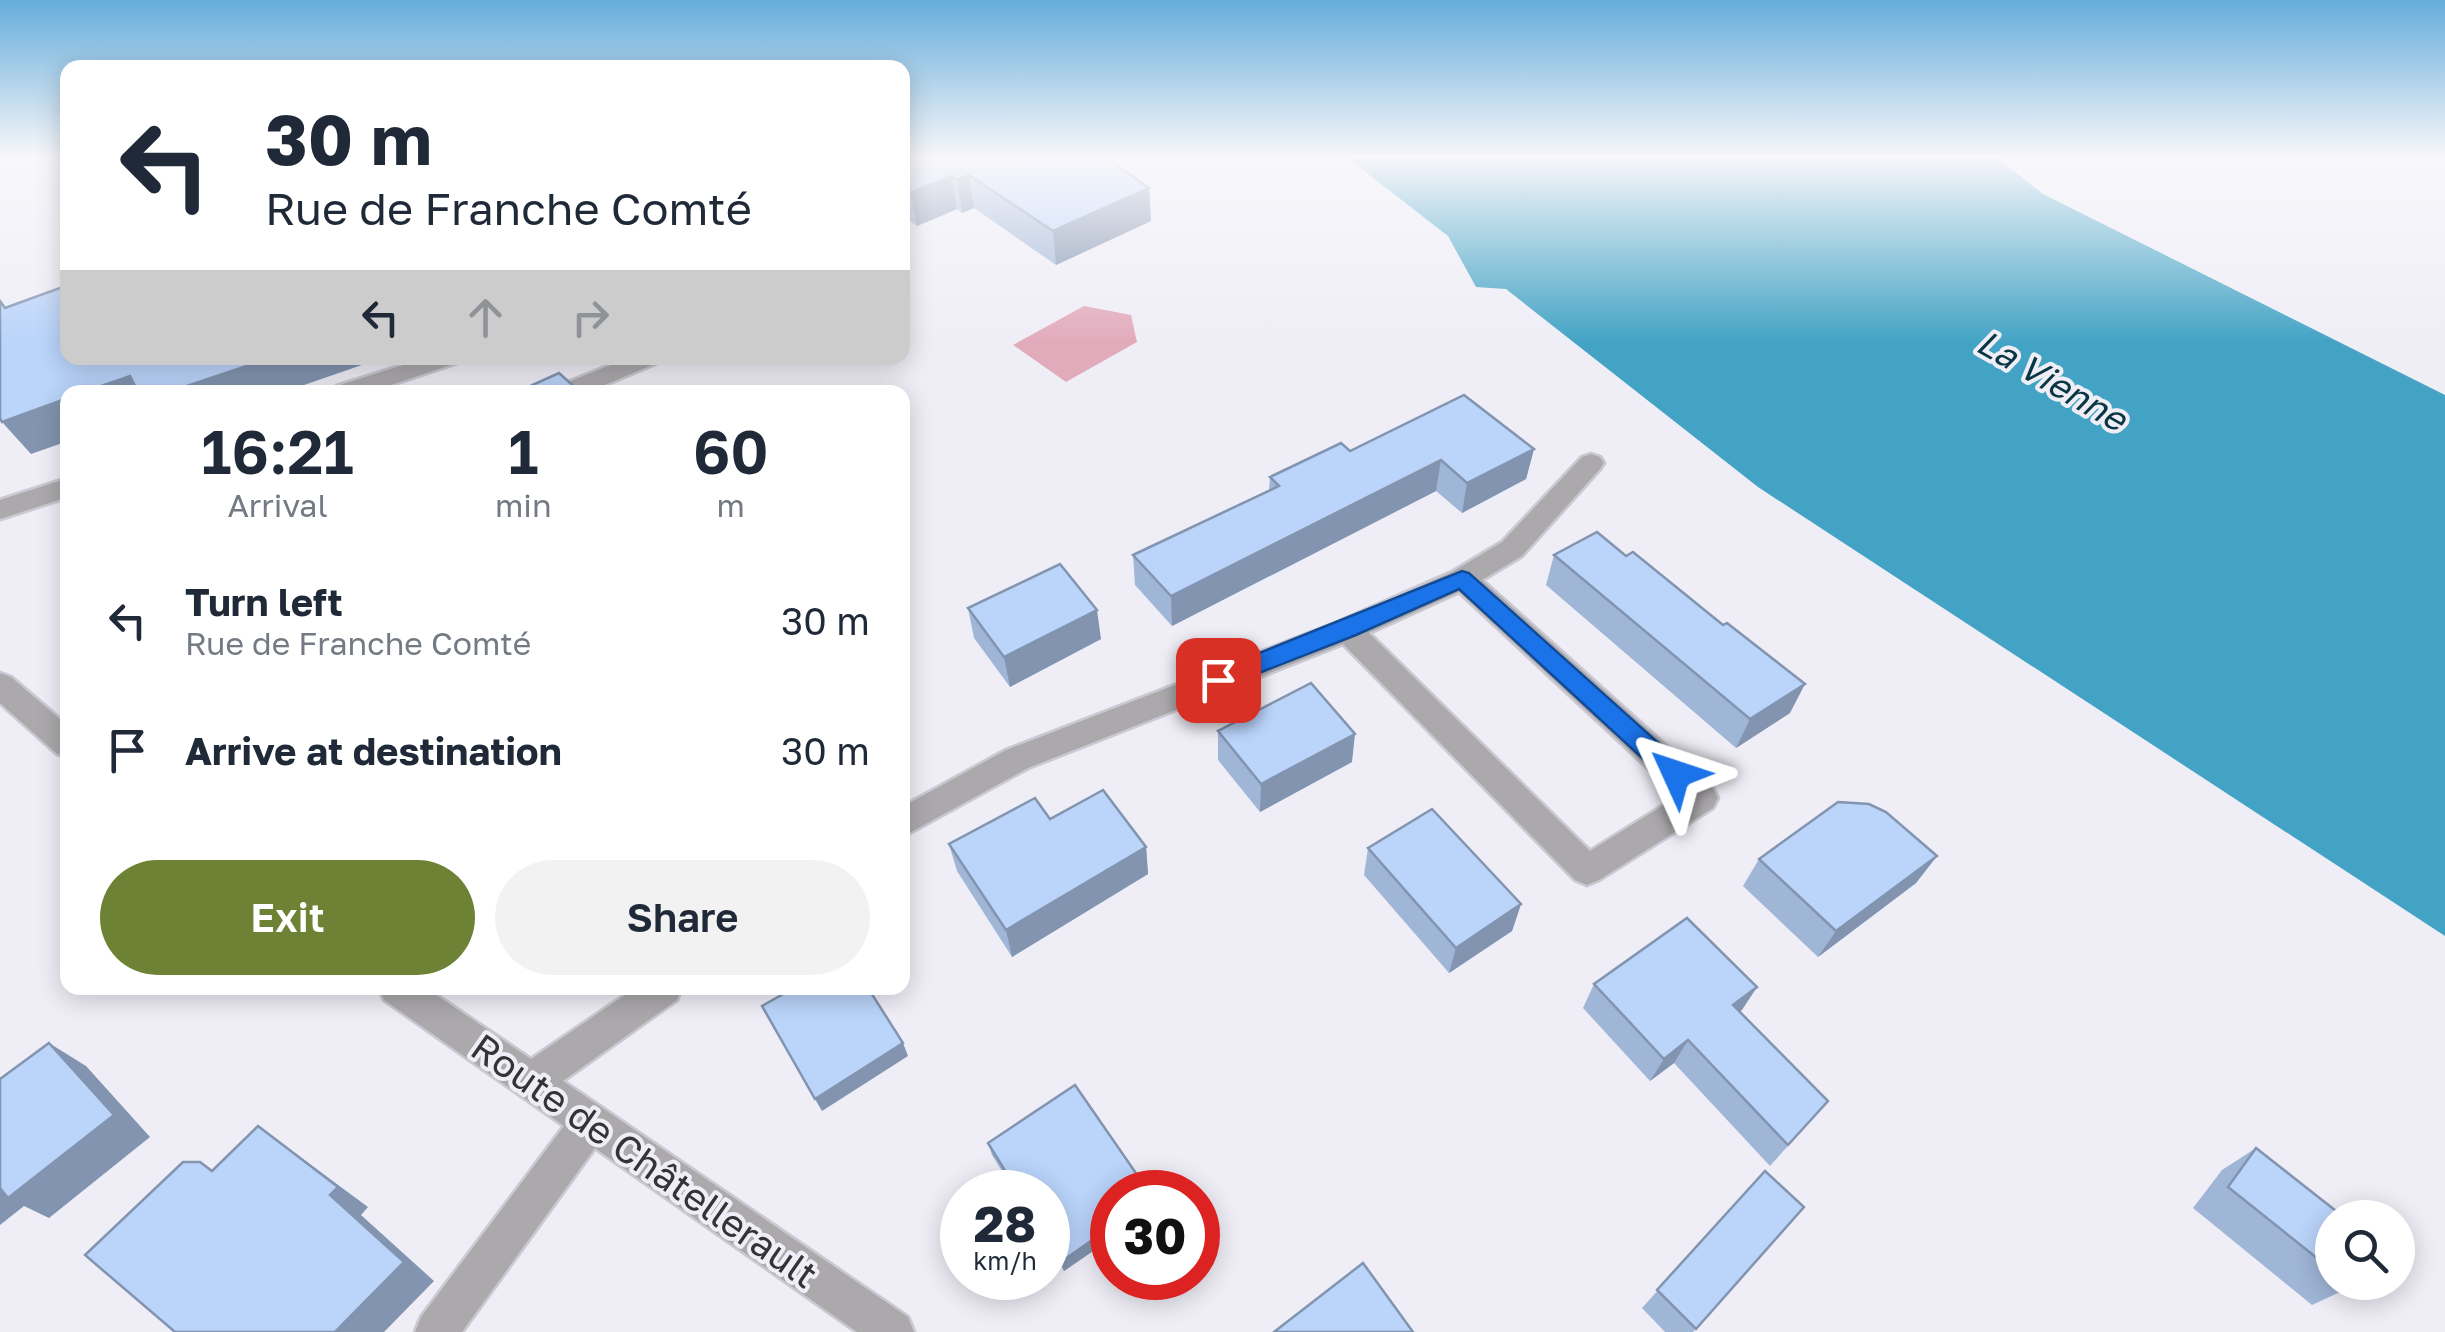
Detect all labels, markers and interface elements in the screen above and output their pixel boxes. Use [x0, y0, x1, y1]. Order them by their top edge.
text: 30 m [265, 96, 432, 180]
icon: left [100, 100, 230, 230]
text: Rue de Franche Comté [265, 181, 752, 235]
icon: left [353, 290, 408, 345]
icon: ahead [458, 290, 513, 345]
icon: right [563, 290, 618, 345]
water label: La Vienne [1970, 320, 2136, 441]
text: 16:21 [201, 415, 354, 487]
text: 1 [508, 415, 538, 487]
text: 60 [693, 415, 769, 487]
text: Arrival [227, 486, 328, 524]
text: min [495, 486, 552, 524]
text: m [717, 486, 745, 524]
text: Turn left [185, 579, 343, 624]
icon: left [100, 593, 155, 648]
text: 30 m [781, 598, 870, 643]
text: Rue de Franche Comté [185, 624, 531, 662]
pin [1176, 638, 1261, 723]
icon: arrive [1191, 653, 1246, 708]
position arrow [1624, 722, 1728, 826]
icon: arrive [100, 723, 155, 778]
text: Arrive at destination [185, 728, 562, 773]
text: 30 m [781, 728, 870, 773]
button: Exit [100, 860, 475, 975]
button: Share [495, 860, 870, 975]
street label: Route de Châtellerault [463, 1023, 827, 1297]
speed limit sign: 30 [1090, 1170, 1220, 1300]
text: 28 [974, 1193, 1036, 1253]
map controls [2315, 1200, 2415, 1300]
button: search [2315, 1200, 2415, 1300]
text: km/h [973, 1245, 1037, 1276]

